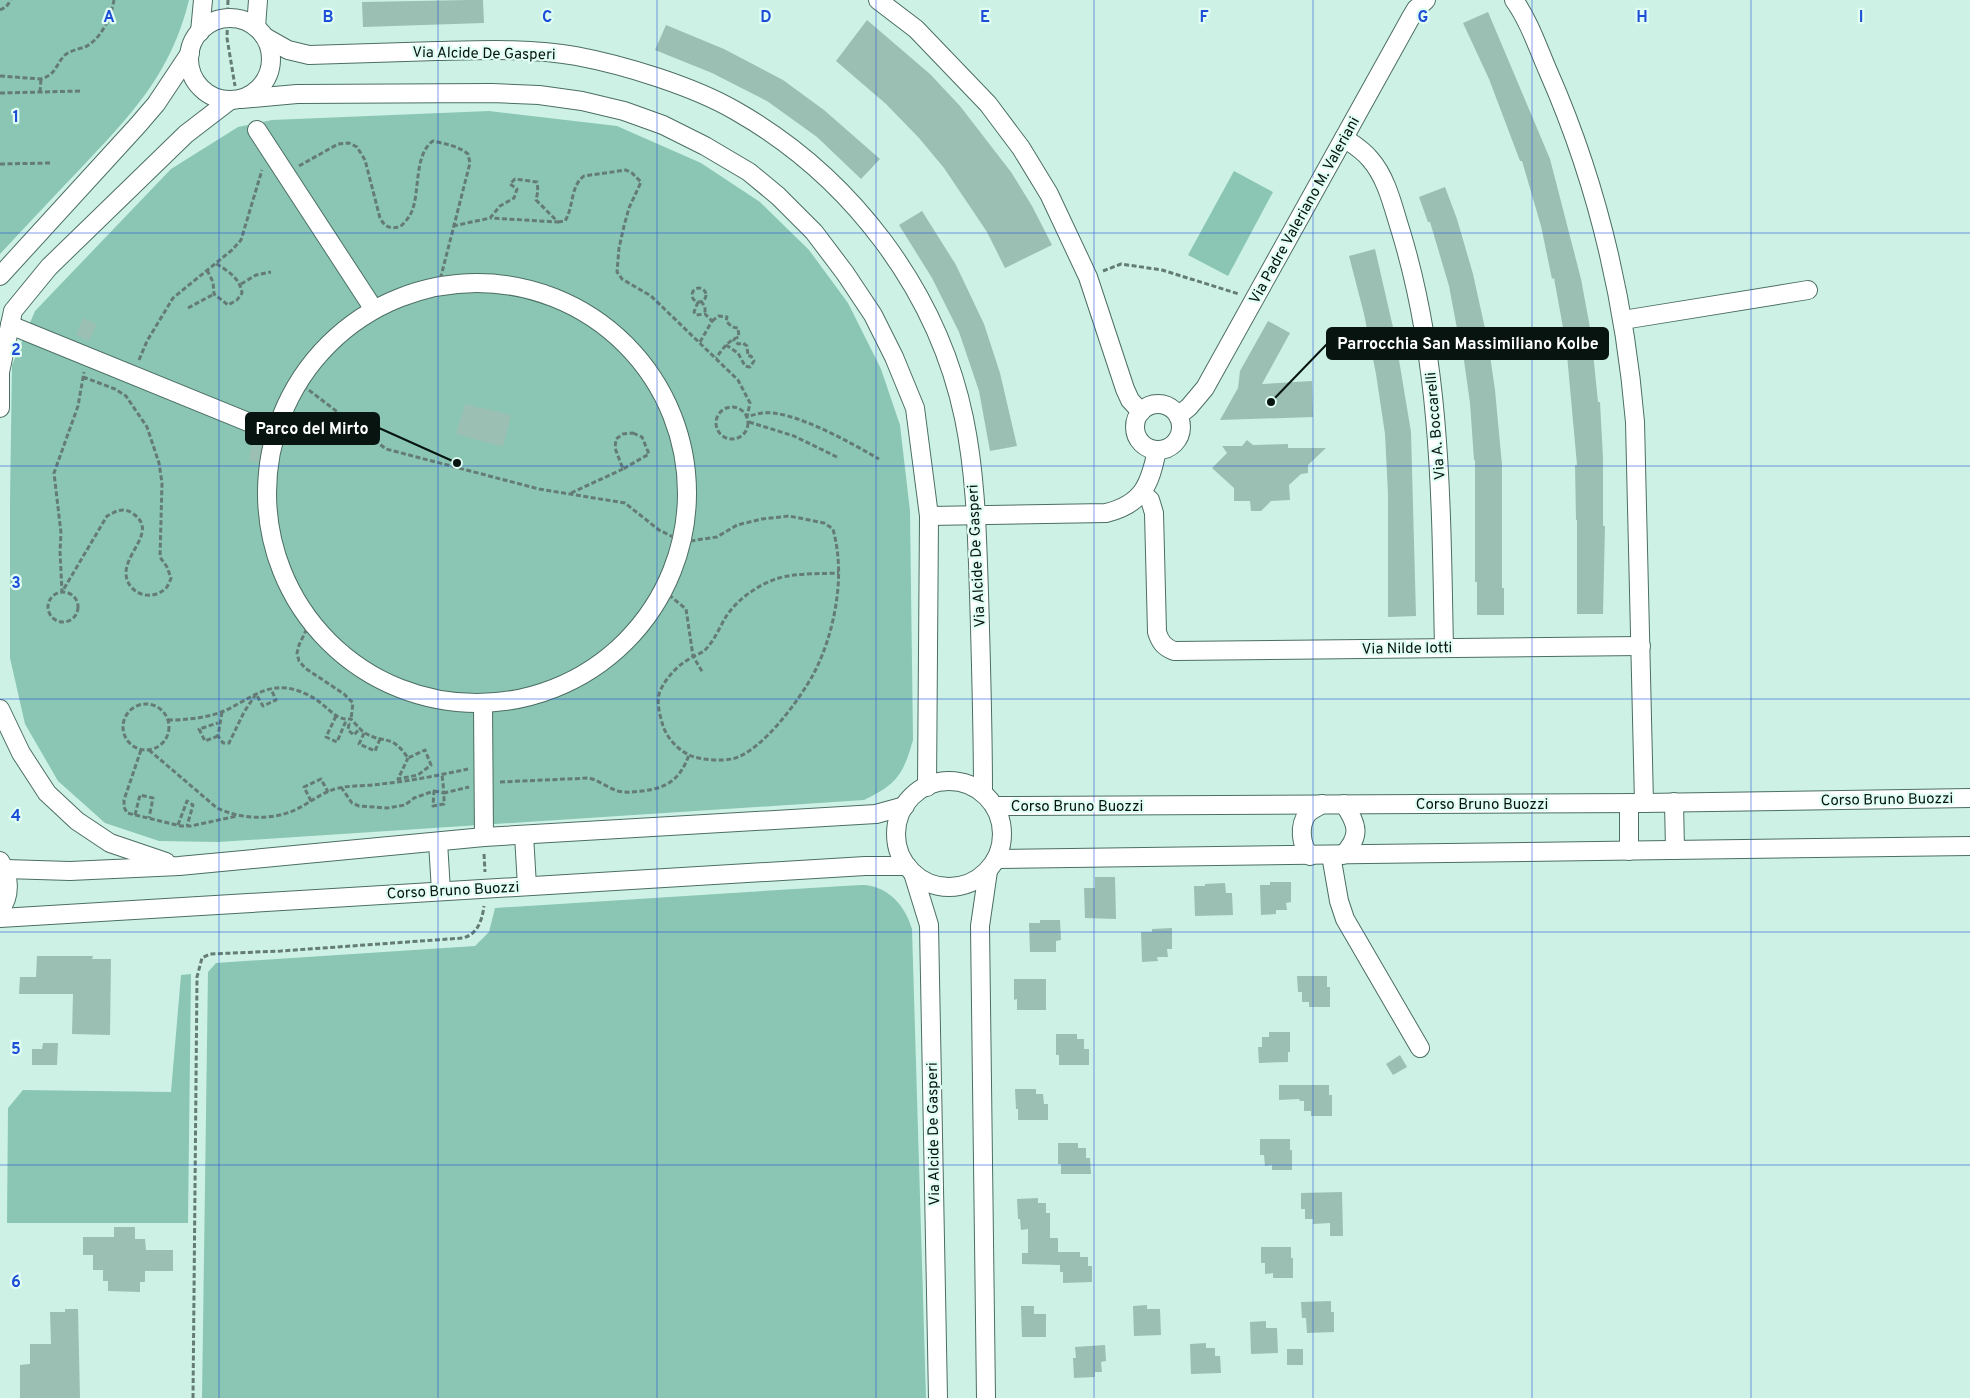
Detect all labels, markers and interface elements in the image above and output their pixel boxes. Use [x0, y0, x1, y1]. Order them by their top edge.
text: A [103, 8, 115, 28]
text: B [322, 8, 334, 28]
text: C [542, 8, 552, 28]
text: D [760, 8, 772, 28]
text: E [980, 8, 990, 28]
text: F [1199, 8, 1209, 28]
text: G [1418, 8, 1428, 28]
text: H [1636, 8, 1648, 28]
text: I [1859, 8, 1863, 28]
street label: Via Alcide De Gasperi [412, 44, 556, 65]
text: 1 [13, 108, 19, 128]
street label: Via Padre Valeriano M. Valeriani [1246, 114, 1365, 308]
callout: Parrocchia San Massimiliano Kolbe [1327, 328, 1608, 359]
text: Parrocchia San Massimiliano Kolbe [1337, 335, 1599, 355]
text: 2 [11, 341, 21, 361]
street label: Via A. Boccarelli [1422, 371, 1451, 481]
callout: Parco del Mirto [246, 413, 379, 444]
text: Parco del Mirto [255, 420, 369, 440]
street label: Via Alcide De Gasperi [964, 484, 991, 628]
text: 3 [11, 574, 21, 594]
street label: Via Nilde Iotti [1362, 639, 1452, 660]
street label: Corso Bruno Buozzi [1821, 790, 1953, 811]
street label: Corso Bruno Buozzi [1416, 796, 1548, 815]
street label: Corso Bruno Buozzi [1011, 798, 1143, 817]
text: 4 [11, 807, 21, 827]
street label: Corso Bruno Buozzi [386, 879, 520, 904]
text: 5 [11, 1040, 21, 1060]
street label: Via Alcide De Gasperi [924, 1062, 945, 1206]
text: 6 [11, 1273, 21, 1293]

